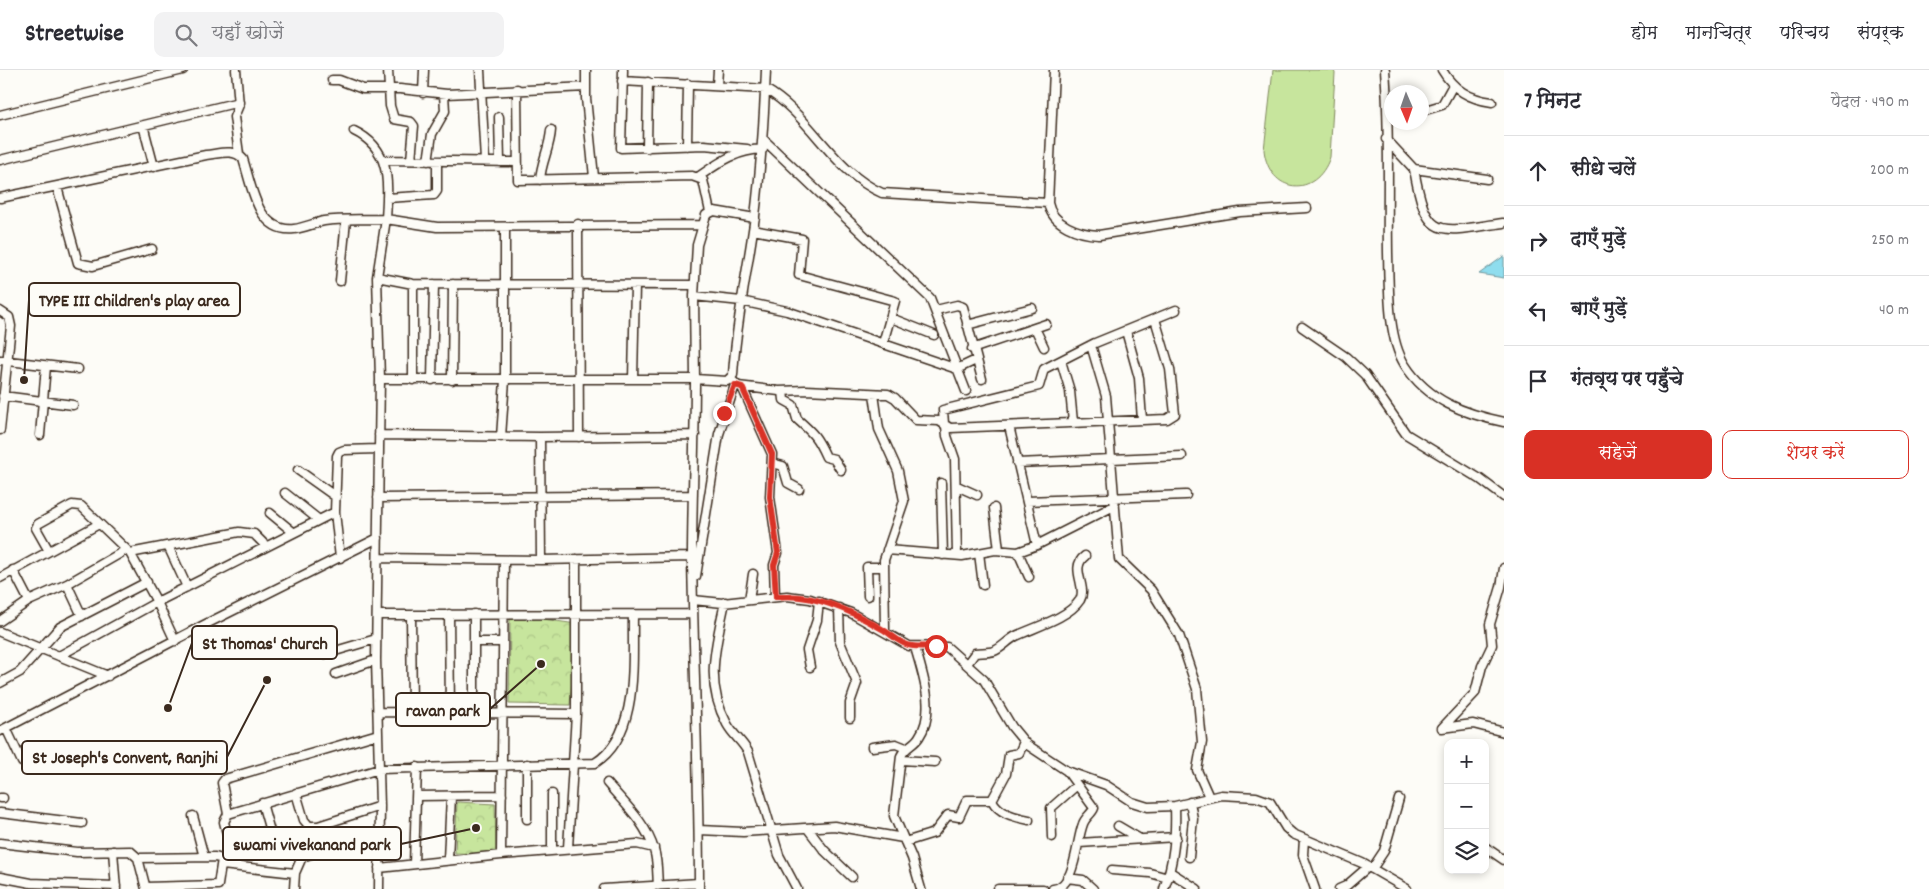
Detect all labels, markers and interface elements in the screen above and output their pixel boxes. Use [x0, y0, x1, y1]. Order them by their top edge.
search box [154, 12, 504, 57]
text: Streetwise [25, 18, 124, 52]
icon: search [172, 21, 200, 49]
text: यहाँ खोजें [212, 21, 284, 48]
text: होम [1631, 22, 1657, 47]
text: मानचित्र [1685, 22, 1752, 47]
text: परिचय [1780, 22, 1829, 47]
text: संपर्क [1857, 22, 1904, 47]
north arrow [1384, 85, 1429, 130]
text: 7 मिनट [1524, 88, 1581, 118]
text: पैदल · 490 m [1831, 91, 1909, 114]
icon: ahead [1524, 157, 1552, 185]
text: सीधे चलें [1571, 157, 1636, 184]
text: 200 m [1870, 159, 1909, 182]
icon: right [1524, 227, 1552, 255]
text: दाएँ मुड़ें [1571, 227, 1626, 254]
text: 250 m [1871, 229, 1909, 252]
callout: TYPE III Children's play area [29, 283, 240, 316]
text: TYPE III Children's play area [39, 290, 230, 315]
icon: left [1524, 297, 1552, 325]
text: बाएँ मुड़ें [1571, 297, 1627, 324]
text: 40 m [1879, 299, 1909, 322]
icon: arrive [1524, 367, 1552, 395]
text: गंतव्य पर पहुँचे [1571, 367, 1683, 394]
route end [713, 402, 736, 425]
button: सहेजें [1524, 430, 1712, 479]
button: शेयर करें [1722, 430, 1909, 479]
callout: St Thomas' Church [192, 626, 337, 659]
text: St Thomas' Church [202, 633, 328, 658]
route start [925, 635, 948, 658]
callout: ravan park [396, 693, 490, 726]
text: ravan park [406, 700, 481, 725]
map controls [1444, 739, 1489, 874]
button: + [1444, 739, 1489, 784]
callout: St Joseph's Convent, Ranjhi [22, 741, 227, 774]
text: St Joseph's Convent, Ranjhi [32, 747, 218, 772]
button: − [1444, 784, 1489, 829]
callout: swami vivekanand park [223, 827, 401, 860]
button: layers [1444, 829, 1489, 874]
text: swami vivekanand park [233, 834, 392, 859]

